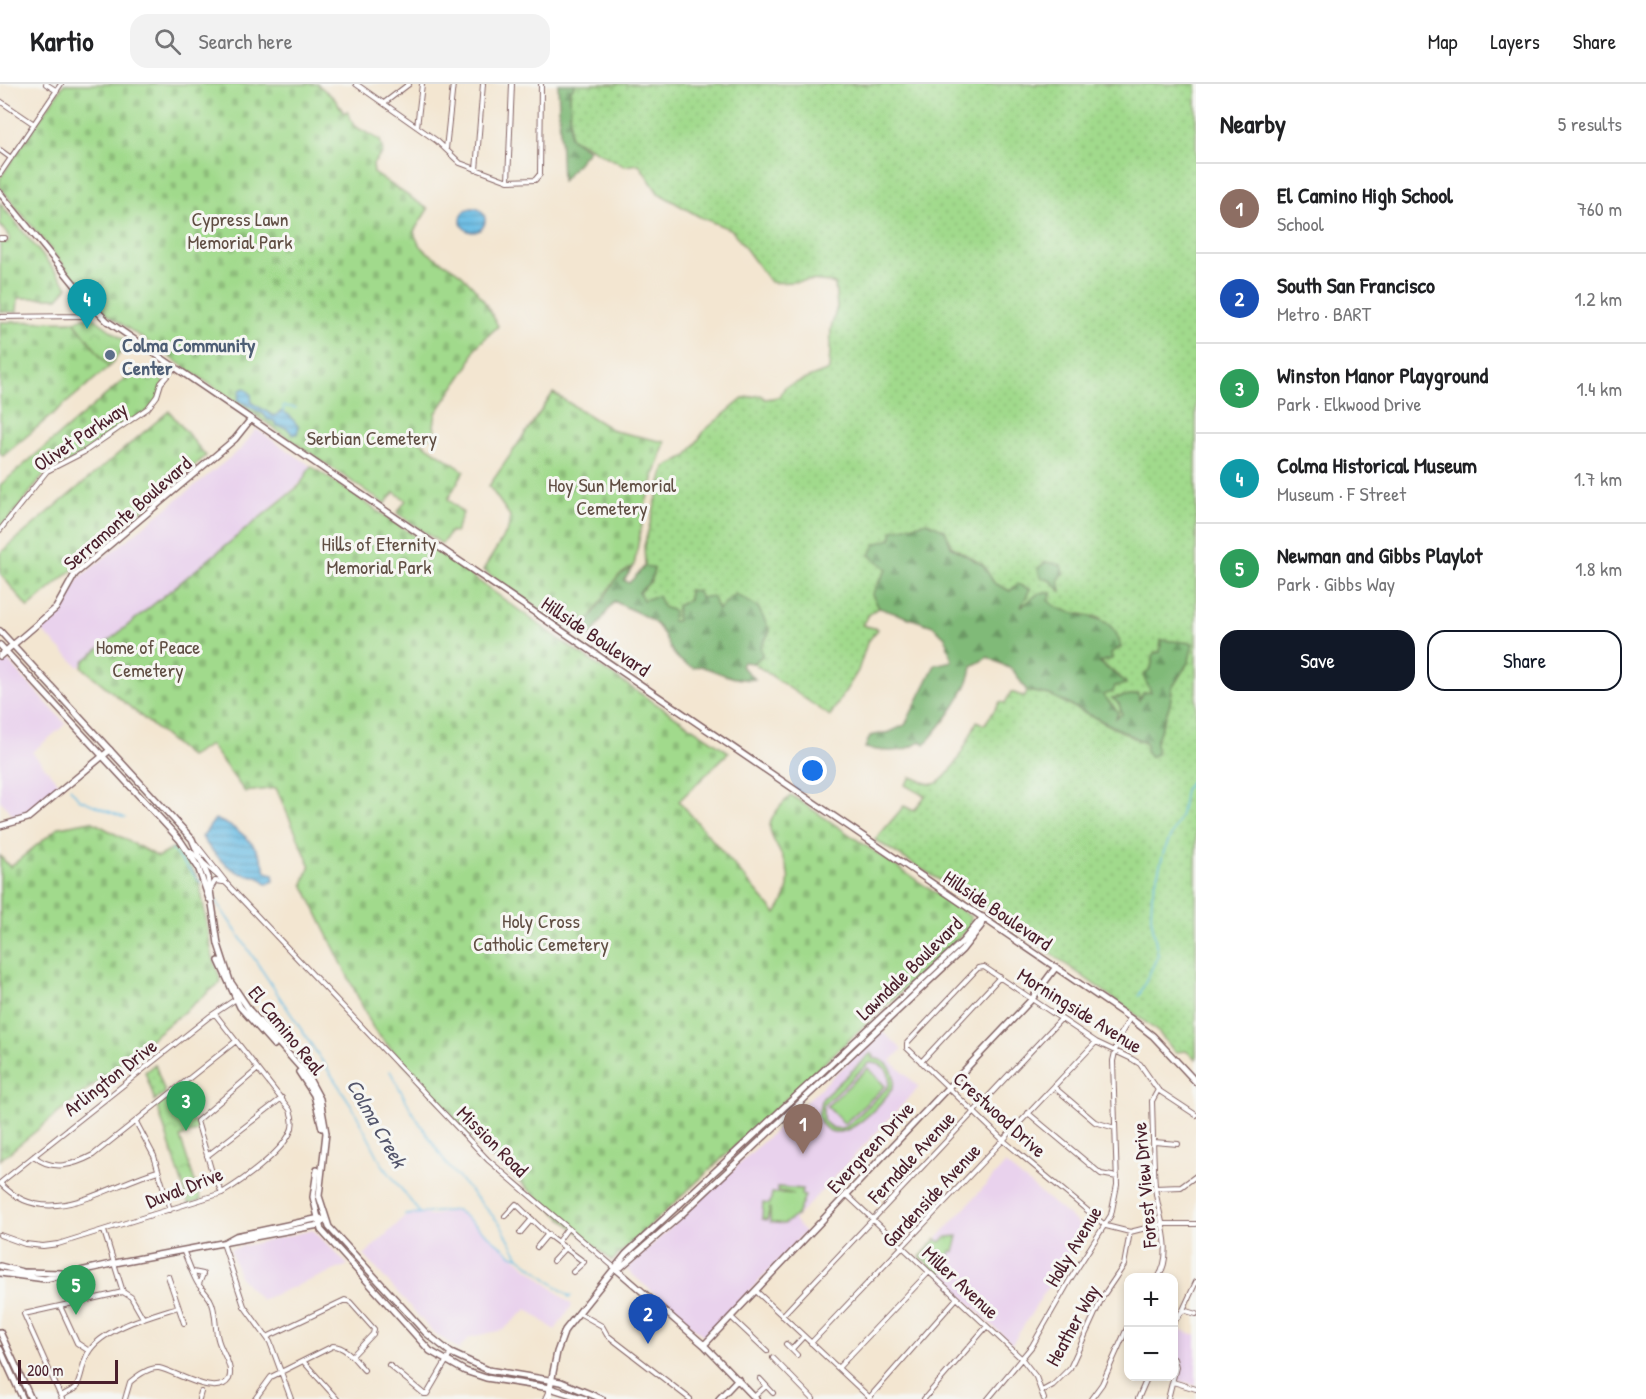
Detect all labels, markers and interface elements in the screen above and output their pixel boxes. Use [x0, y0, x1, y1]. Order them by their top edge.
search box [130, 14, 550, 68]
text: Kartio [30, 22, 94, 60]
icon: search [151, 25, 184, 58]
text: Search here [199, 26, 293, 56]
text: Map [1428, 27, 1457, 56]
text: Layers [1490, 27, 1540, 56]
text: Share [1573, 27, 1616, 56]
text: Nearby [1220, 106, 1286, 141]
text: 5 results [1558, 110, 1622, 137]
text: El Camino High School [1277, 180, 1453, 210]
text: 1 [1236, 195, 1243, 222]
text: 760 m [1577, 195, 1622, 222]
park label: Cypress Lawn Memorial Park [188, 205, 292, 255]
text: School [1277, 210, 1324, 237]
text: South San Francisco [1277, 270, 1435, 300]
pin: 4 [68, 280, 106, 329]
text: 2 [1235, 285, 1244, 312]
text: 1.2 km [1575, 285, 1622, 312]
text: Metro · BART [1277, 300, 1371, 327]
place label: Colma Community Center [122, 331, 256, 381]
marker: Colma Community Center [103, 348, 117, 362]
text: Winston Manor Playground [1277, 360, 1488, 390]
text: 3 [1235, 375, 1244, 402]
text: 1.4 km [1576, 375, 1622, 402]
text: Park · Elkwood Drive [1277, 390, 1422, 417]
street label: Olivet Parkway [28, 395, 132, 477]
park label: Serbian Cemetery [307, 424, 437, 451]
street label: Serramonte Boulevard [57, 450, 197, 576]
text: Colma Historical Museum [1277, 450, 1477, 480]
text: 4 [1236, 465, 1243, 492]
text: 1.7 km [1574, 465, 1622, 492]
park label: Hoy Sun Memorial Cemetery [548, 471, 677, 521]
text: Museum · F Street [1277, 480, 1406, 507]
park label: Hills of Eternity Memorial Park [322, 530, 436, 580]
text: Newman and Gibbs Playlot [1277, 540, 1482, 570]
text: 5 [1235, 555, 1244, 582]
text: 1.8 km [1575, 555, 1622, 582]
text: Park · Gibbs Way [1277, 570, 1395, 597]
street label: Hillside Boulevard [536, 590, 656, 682]
button: Save [1220, 630, 1415, 691]
button: Share [1427, 630, 1622, 691]
park label: Home of Peace Cemetery [96, 633, 200, 683]
your location [798, 756, 827, 785]
street label: Hillside Boulevard [938, 864, 1058, 956]
park label: Holy Cross Catholic Cemetery [473, 907, 609, 957]
street label: Lawndale Boulevard [850, 910, 968, 1026]
street label: Morningside Avenue [1012, 961, 1148, 1059]
street label: El Camino Real [243, 980, 332, 1081]
street label: Arlington Drive [58, 1032, 162, 1122]
street label: Crestwood Drive [948, 1065, 1052, 1163]
water label: Colma Creek [340, 1073, 415, 1175]
pin: 3 [166, 1082, 206, 1131]
street label: Evergreen Drive [820, 1095, 920, 1199]
street label: Mission Road [451, 1099, 535, 1183]
pin: 1 [784, 1104, 822, 1154]
street label: Ferndale Avenue [861, 1105, 961, 1210]
street label: Forest View Drive [1125, 1121, 1163, 1250]
street label: Gardenside Avenue [876, 1137, 986, 1253]
street label: Duval Drive [141, 1160, 227, 1214]
street label: Holly Avenue [1038, 1201, 1108, 1291]
street label: Miller Avenue [917, 1239, 1005, 1325]
pin: 5 [56, 1266, 96, 1315]
map controls [1124, 1273, 1178, 1381]
button: + [1124, 1273, 1178, 1327]
street label: Heather Way [1039, 1279, 1105, 1371]
pin: 2 [628, 1294, 668, 1344]
button: − [1124, 1327, 1178, 1381]
scale bar [18, 1357, 118, 1384]
text: 200 m [27, 1359, 63, 1381]

